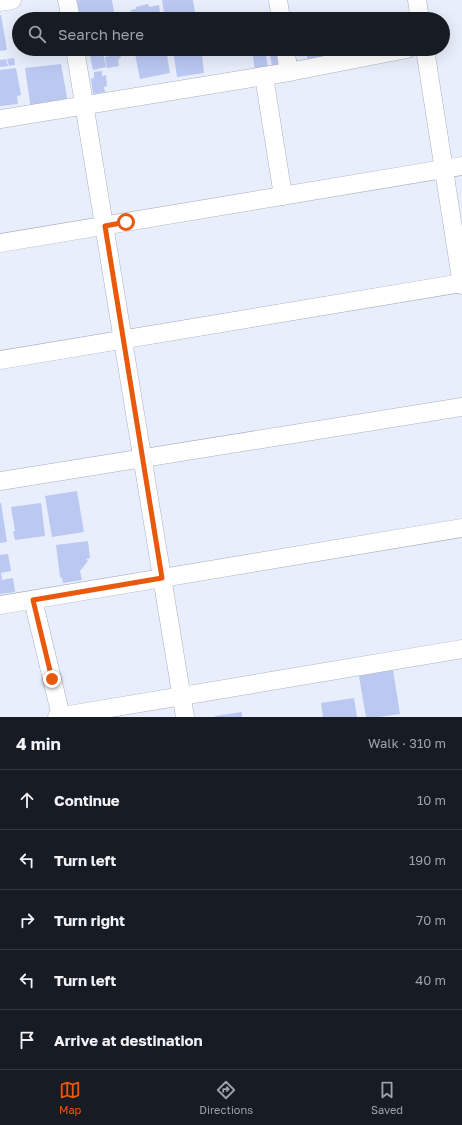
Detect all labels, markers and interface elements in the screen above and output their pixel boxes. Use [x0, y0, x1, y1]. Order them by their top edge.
search box [12, 12, 450, 56]
icon: search [26, 23, 48, 45]
text: Search here [58, 25, 144, 43]
route start [117, 213, 135, 231]
route end [43, 670, 61, 688]
text: 4 min [16, 733, 61, 754]
text: Walk · 310 m [368, 735, 446, 751]
icon: ahead [16, 789, 38, 811]
text: Continue [54, 791, 120, 809]
text: 10 m [417, 792, 446, 808]
icon: left [16, 849, 38, 871]
text: Turn left [54, 851, 116, 869]
text: 190 m [409, 852, 446, 868]
icon: right [16, 909, 38, 931]
text: Turn right [54, 911, 125, 929]
text: 70 m [416, 912, 446, 928]
icon: left [16, 969, 38, 991]
text: Turn left [54, 971, 116, 989]
text: 40 m [415, 972, 446, 988]
icon: arrive [16, 1029, 38, 1051]
text: Arrive at destination [54, 1031, 203, 1049]
tab: Map [59, 1079, 81, 1116]
tab: Directions [199, 1079, 253, 1116]
tab: Saved [371, 1079, 403, 1116]

